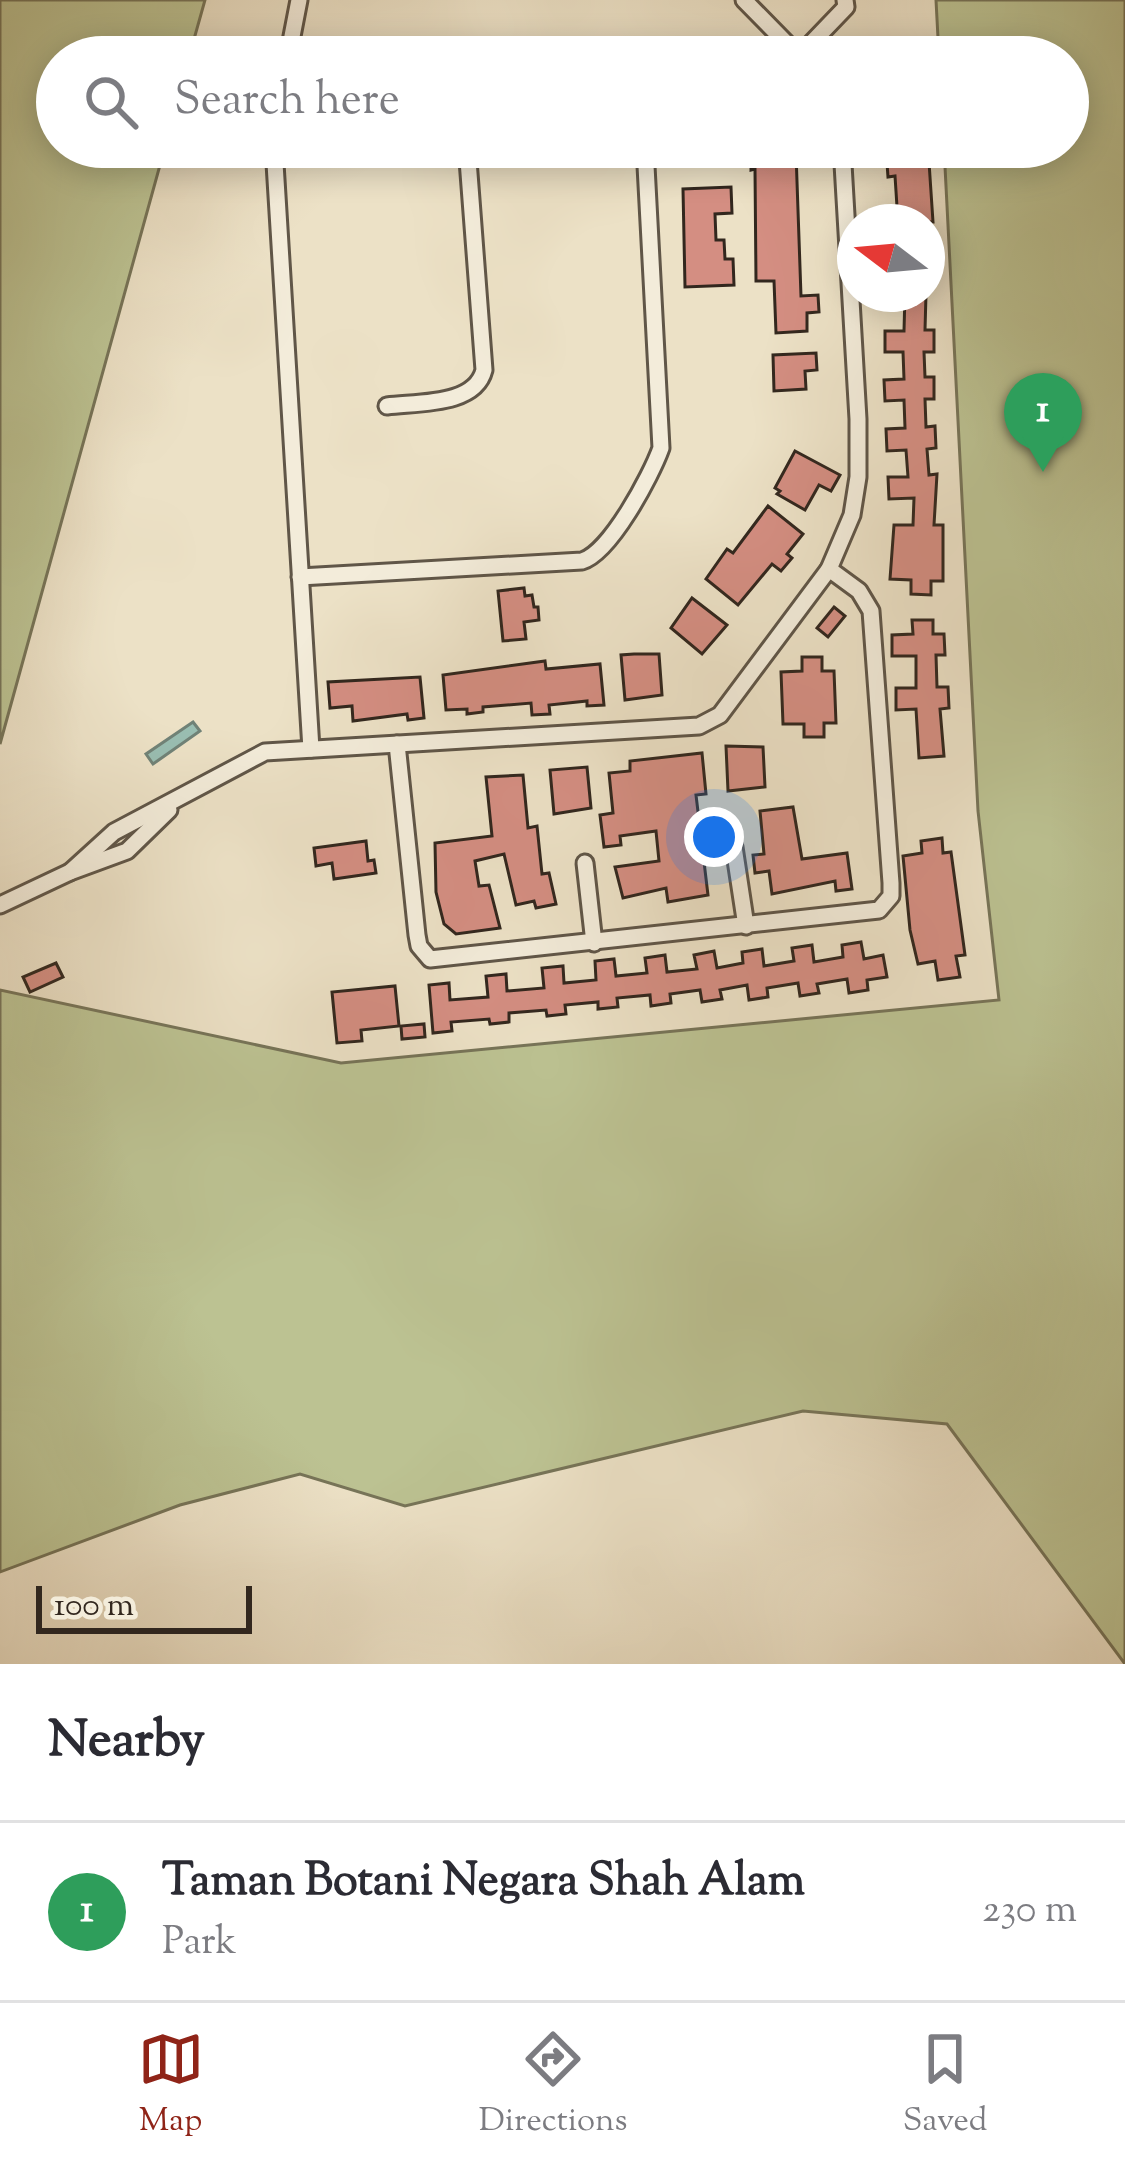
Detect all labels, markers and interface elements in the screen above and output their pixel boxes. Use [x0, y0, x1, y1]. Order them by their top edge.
search box [36, 36, 1089, 168]
icon: search [78, 69, 144, 135]
text: Search here [174, 70, 400, 135]
north arrow [837, 204, 945, 312]
pin: 1 [1004, 373, 1082, 472]
your location [684, 807, 744, 867]
scale bar [36, 1580, 252, 1633]
text: 100 m [54, 1583, 134, 1631]
text: Nearby [48, 1706, 205, 1779]
text: Taman Botani Negara Shah Alam [162, 1851, 805, 1916]
text: 1 [80, 1884, 94, 1940]
text: 230 m [982, 1884, 1077, 1940]
text: Park [162, 1916, 237, 1972]
tab: Map [138, 2026, 204, 2146]
tab: Directions [479, 2026, 628, 2146]
tab: Saved [903, 2026, 987, 2146]

